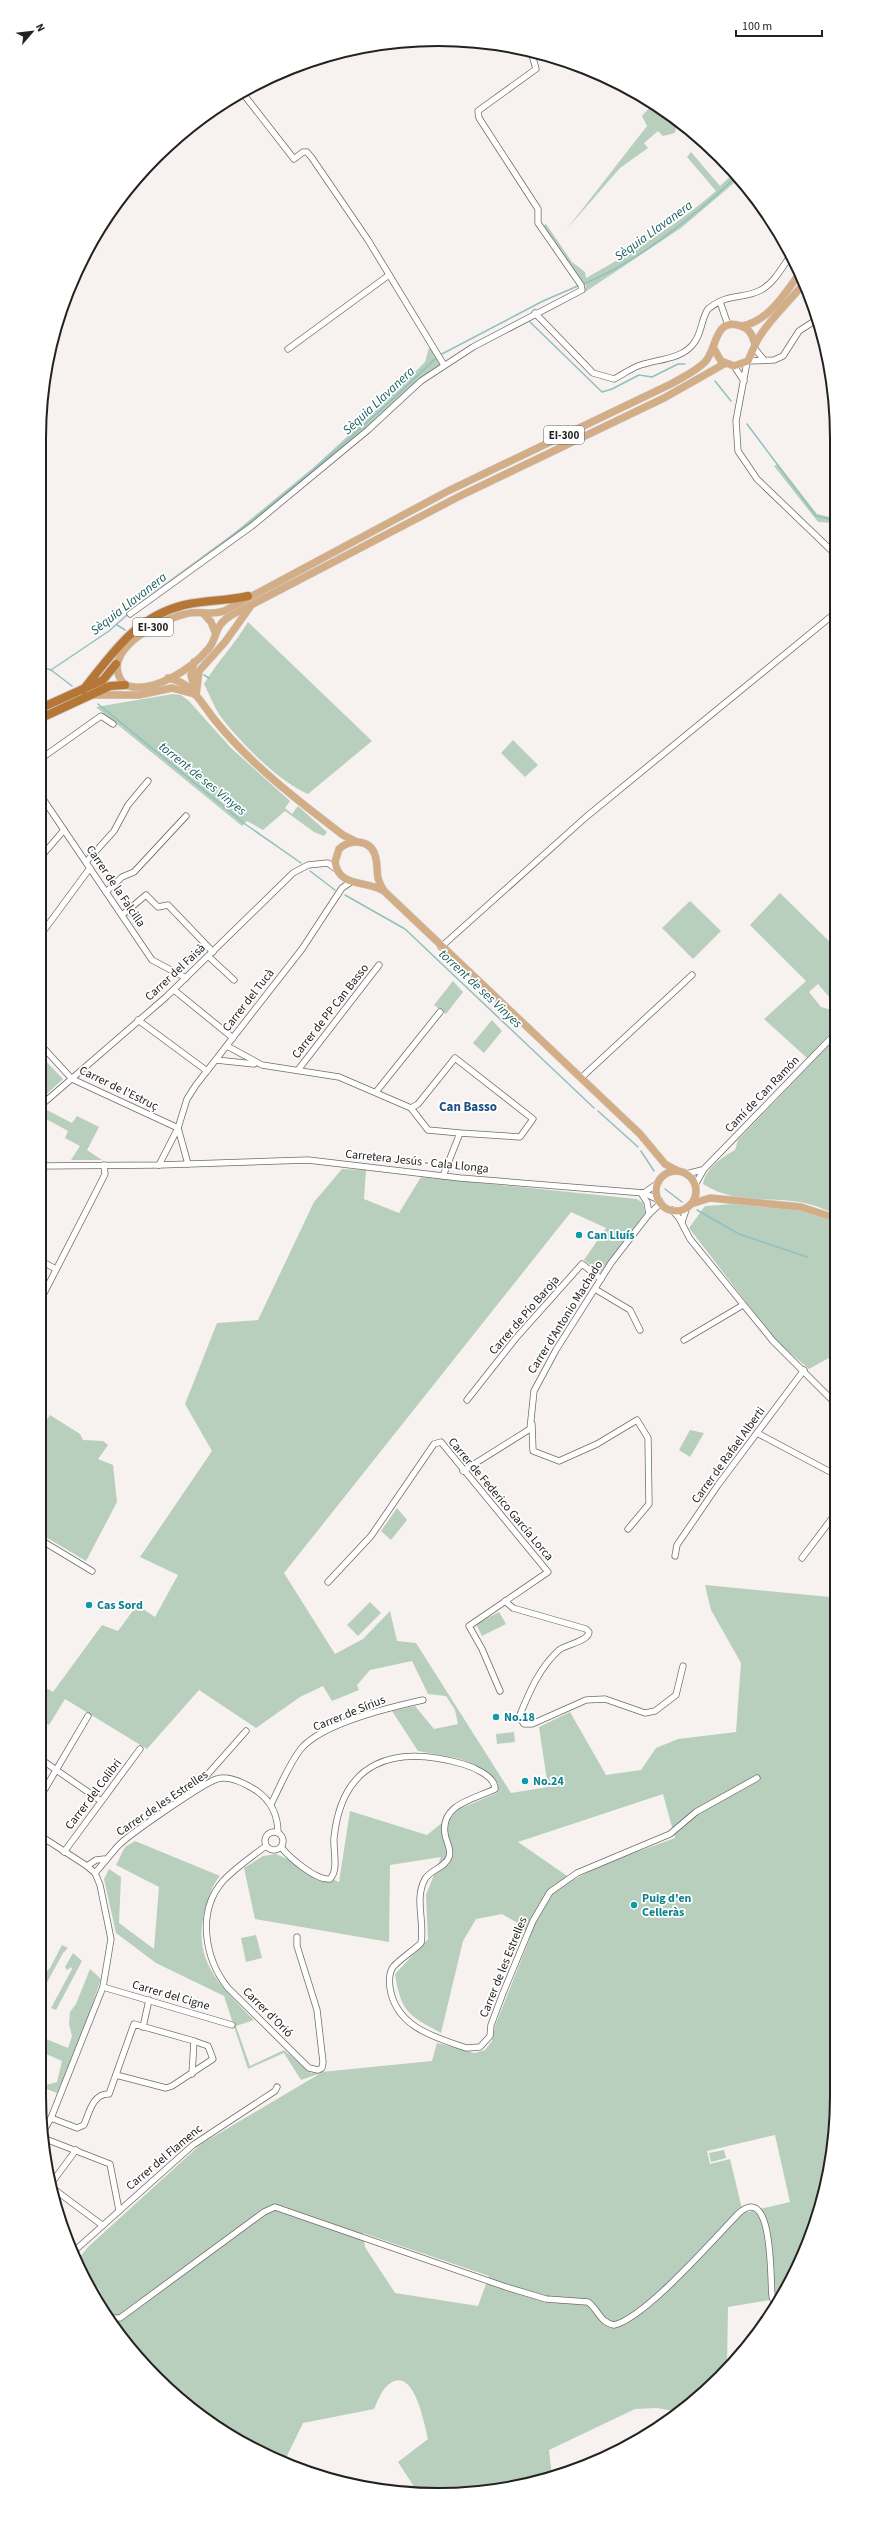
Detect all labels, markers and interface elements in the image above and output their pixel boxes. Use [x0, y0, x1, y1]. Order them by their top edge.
north arrow [12, 12, 52, 52]
scale bar [736, 12, 822, 38]
text: 100 m [742, 18, 772, 35]
text: N [32, 21, 49, 34]
water label: Sèquia Llavanera [611, 196, 696, 265]
water label: Sèquia Llavanera [339, 363, 419, 439]
road number: EI-300 [544, 426, 584, 444]
water label: Sèquia Llavanera [87, 568, 171, 639]
road number: EI-300 [133, 618, 173, 636]
water label: torrent de ses Vinyes [155, 738, 250, 820]
street label: Carrer de la Falcilla [82, 842, 149, 931]
street label: Carrer del Faisà [141, 940, 209, 1005]
water label: torrent de ses Vinyes [435, 945, 526, 1032]
street label: Carrer de PP Can Basso [288, 960, 373, 1062]
street label: Carrer del Tucà [218, 965, 278, 1035]
street label: Camí de Can Ramón [721, 1052, 804, 1137]
street label: Carrer de l'Estruç [76, 1062, 162, 1115]
district label: Can Basso [439, 1098, 497, 1116]
street label: Carretera Jesús - Cala Llonga [344, 1146, 490, 1177]
place label: Can Lluís [587, 1227, 635, 1244]
marker: Can Lluís [574, 1230, 584, 1240]
street label: Carrer d'Antonio Machado [524, 1257, 607, 1377]
street label: Carrer de Pío Baroja [485, 1272, 564, 1359]
street label: Carrer de Rafael Alberti [688, 1404, 769, 1507]
street label: Carrer de Federico García Lorca [444, 1434, 557, 1565]
place label: Cas Sord [97, 1597, 143, 1614]
marker: Cas Sord [84, 1600, 94, 1610]
street label: Carrer de Sírius [310, 1691, 388, 1736]
place label: No.18 [504, 1709, 535, 1726]
marker: No.18 [491, 1712, 501, 1722]
street label: Carrer del Colibri [61, 1755, 126, 1833]
street label: Carrer de les Estrelles [113, 1766, 212, 1840]
place label: No.24 [533, 1773, 564, 1790]
marker: No.24 [520, 1776, 530, 1786]
place label: Puig d'en Celleràs [642, 1890, 692, 1921]
marker: Puig d'en Celleràs [629, 1900, 639, 1910]
street label: Carrer de les Estrelles [475, 1914, 531, 2020]
street label: Carrer del Cigne [130, 1976, 212, 2015]
street label: Carrer d'Orió [239, 1983, 297, 2041]
street label: Carrer del Flamenc [123, 2120, 206, 2194]

